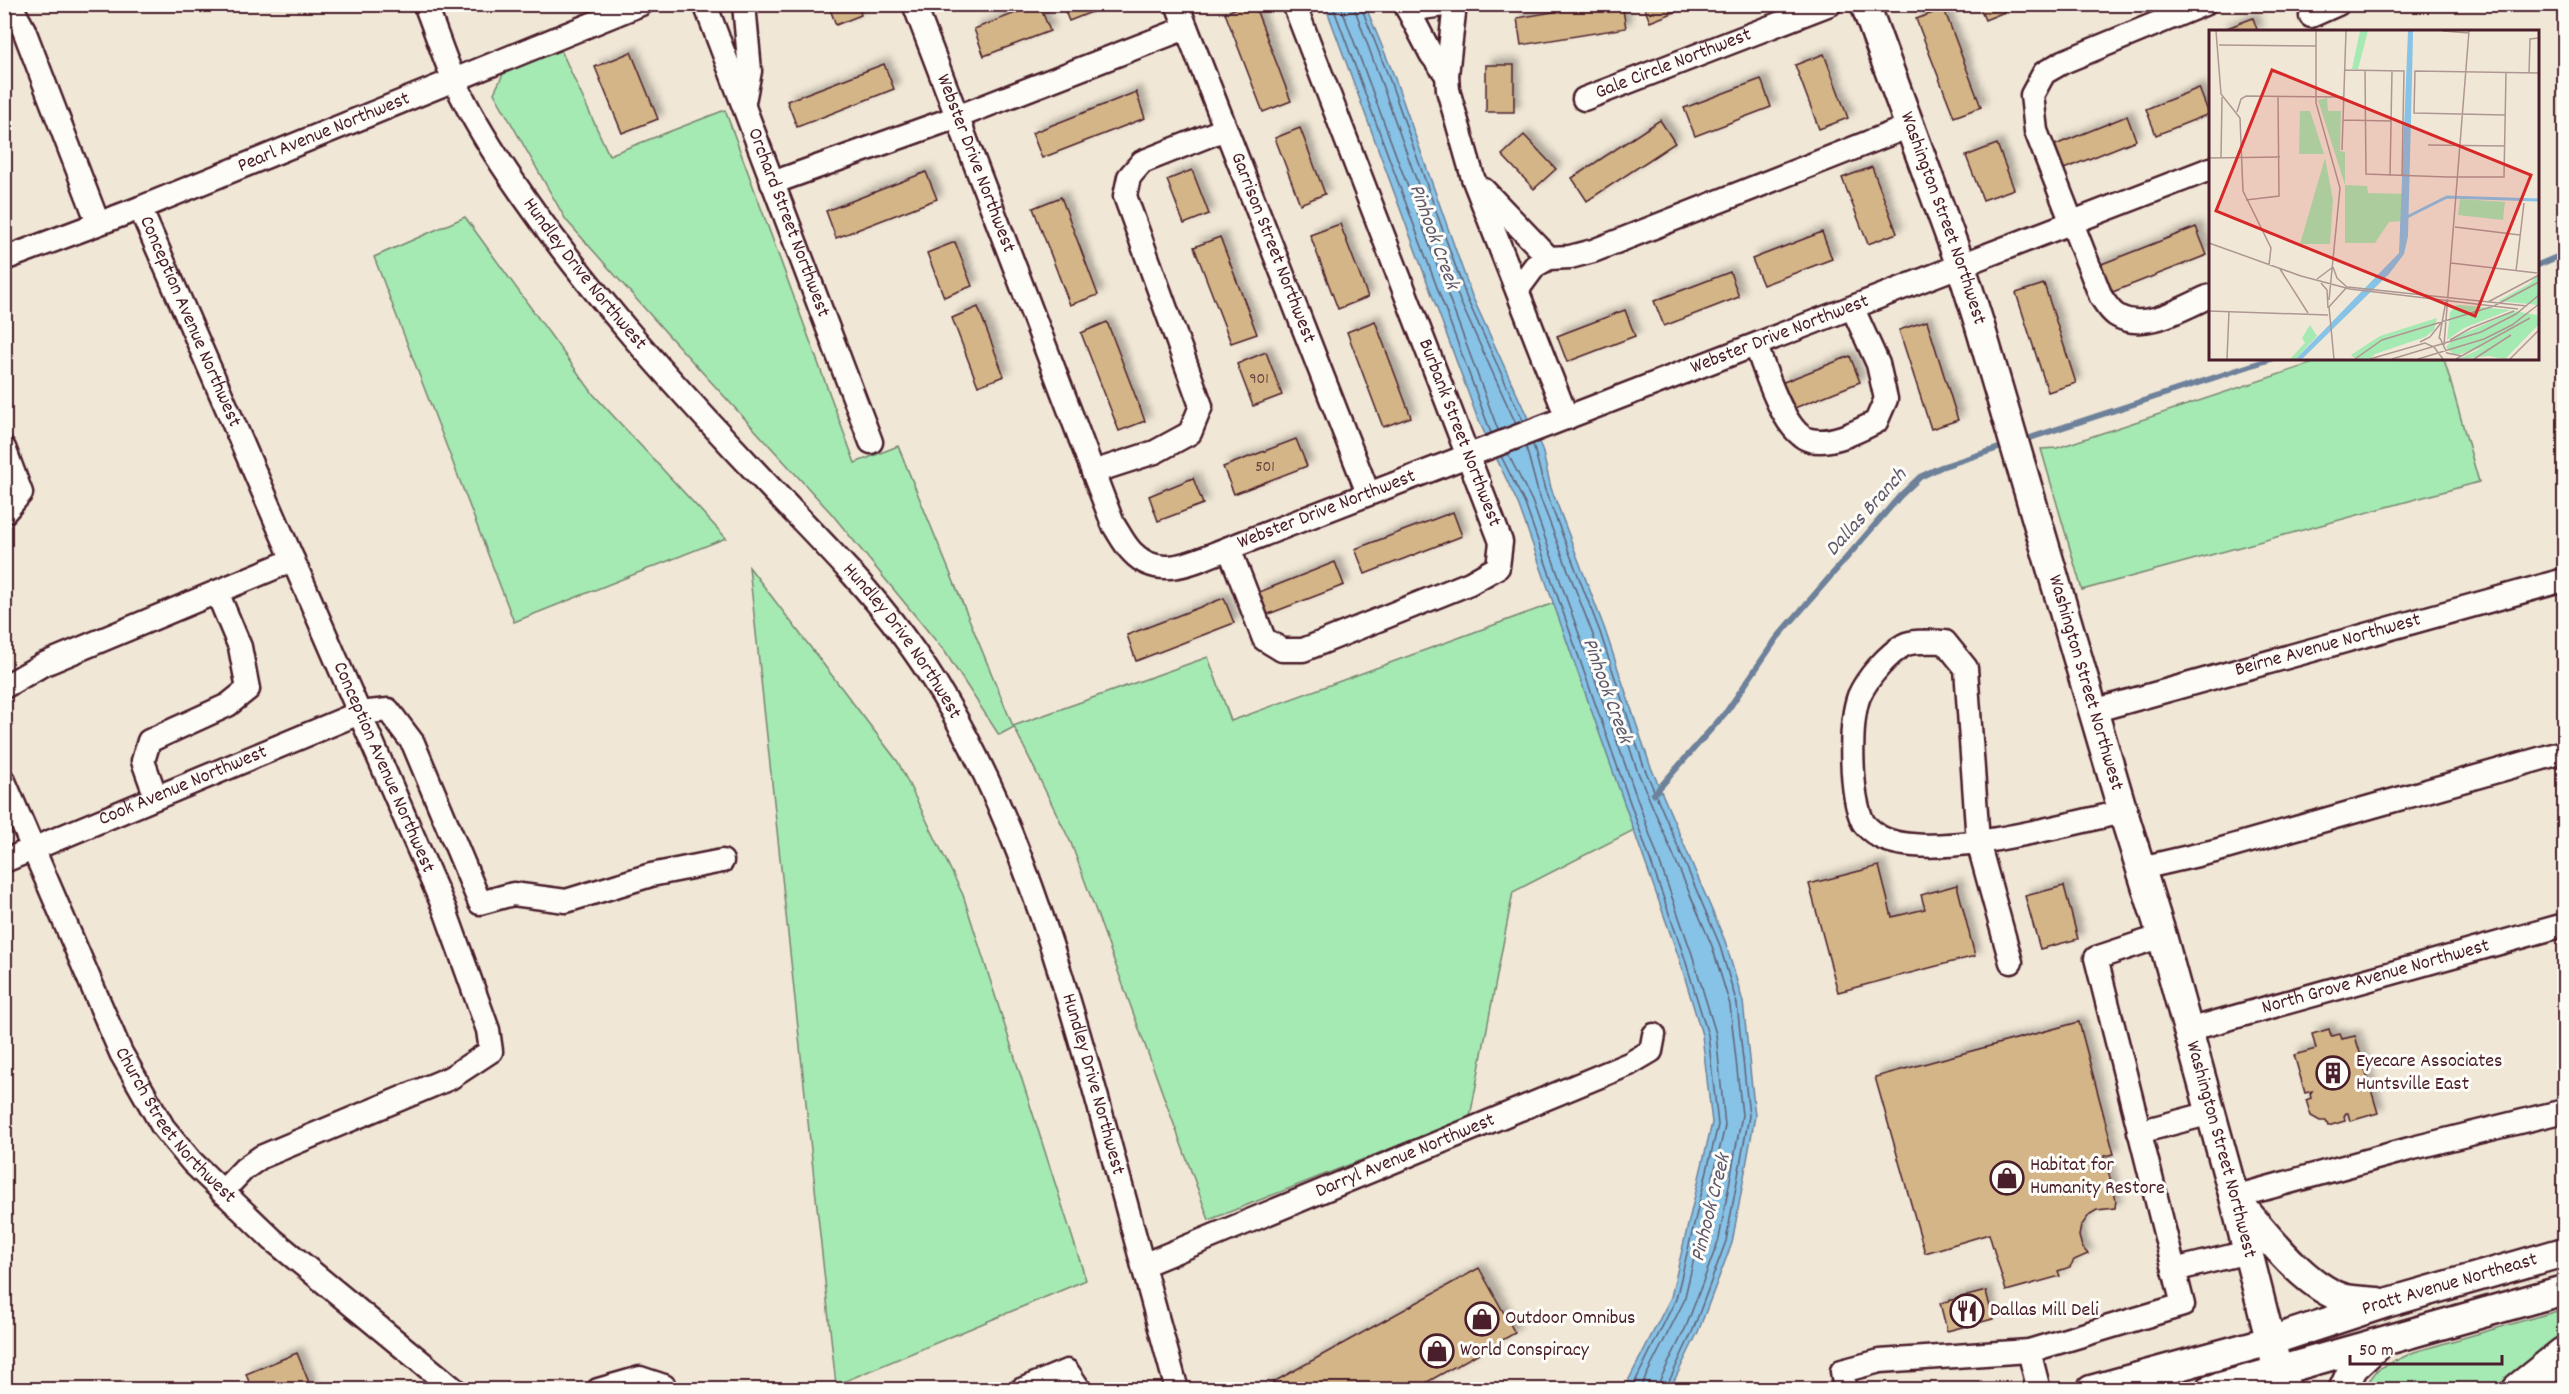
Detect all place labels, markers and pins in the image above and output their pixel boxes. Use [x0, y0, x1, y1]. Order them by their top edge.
place label: Eyecare Associates Huntsville East [2356, 1048, 2503, 1099]
building icon: Eyecare Associates Huntsville East [2315, 1055, 2351, 1091]
place label: Habitat for Humanity ReStore [2030, 1152, 2165, 1203]
shop icon: Habitat for Humanity ReStore [1989, 1160, 2025, 1196]
restaurant icon: Dallas Mill Deli [1949, 1293, 1985, 1329]
place label: Dallas Mill Deli [1990, 1297, 2099, 1325]
shop icon: Outdoor Omnibus [1464, 1301, 1500, 1337]
place label: Outdoor Omnibus [1505, 1305, 1635, 1333]
shop icon: World Conspiracy [1419, 1333, 1455, 1369]
place label: World Conspiracy [1460, 1337, 1590, 1365]

